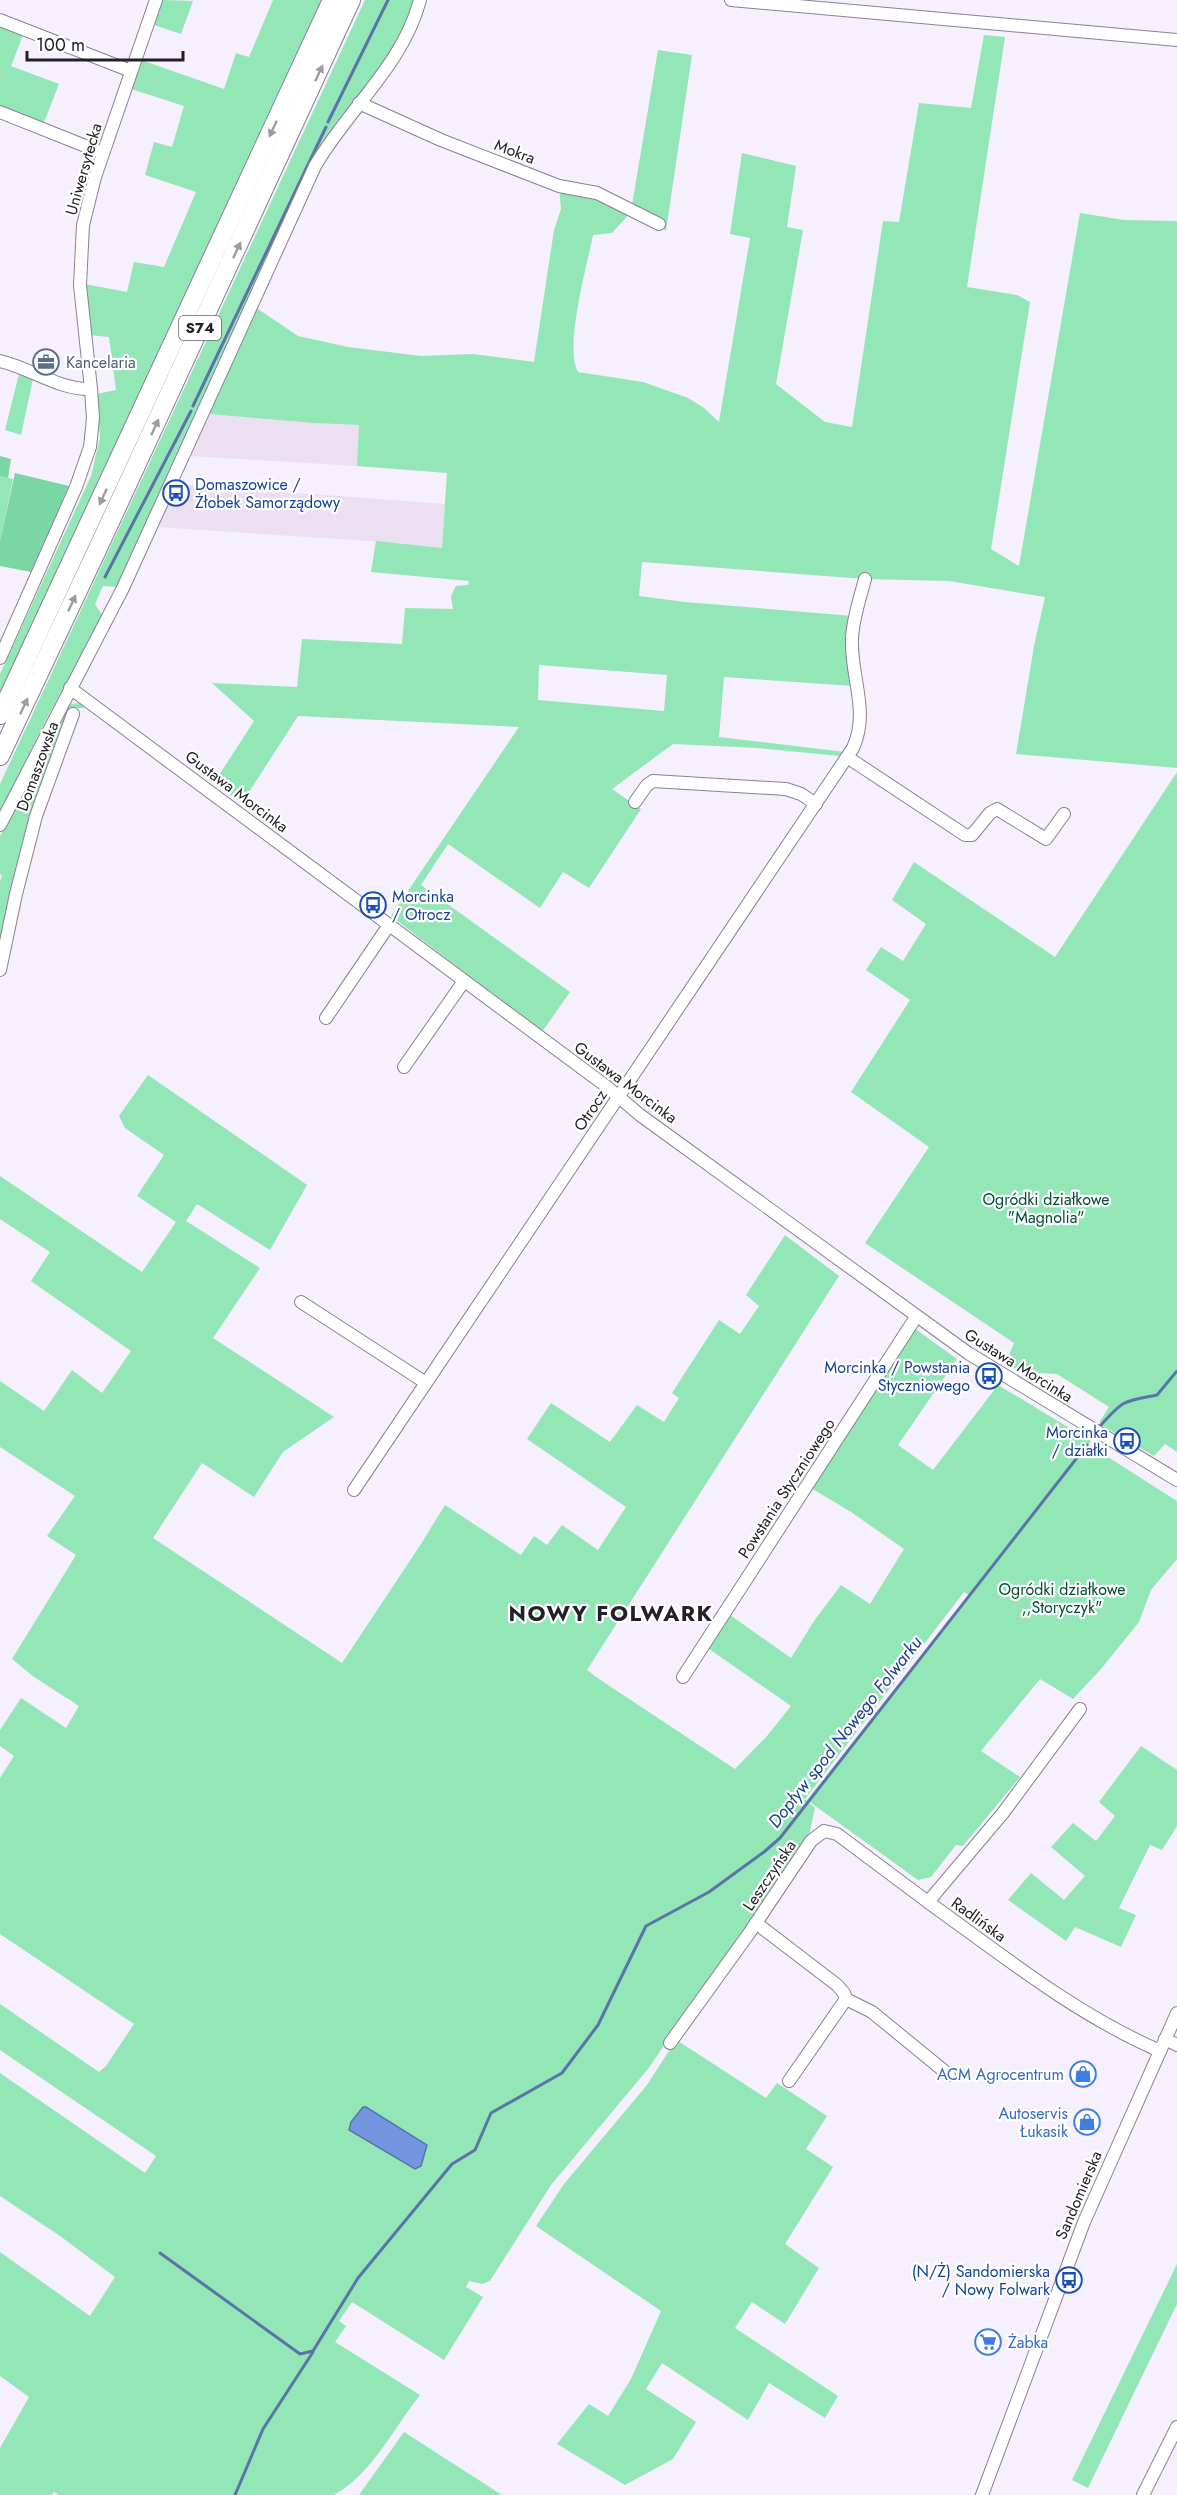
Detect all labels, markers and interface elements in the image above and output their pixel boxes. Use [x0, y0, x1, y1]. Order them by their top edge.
scale bar [27, 24, 183, 62]
text: 100 m [36, 32, 85, 58]
one-way arrow [314, 64, 323, 81]
street label: Uniwersytecka [59, 120, 108, 218]
one-way arrow [268, 121, 278, 139]
street label: Mokra [491, 133, 539, 170]
one-way arrow [232, 241, 241, 258]
road number: S74 [179, 316, 221, 340]
office icon: Kancelaria [31, 347, 61, 377]
place label: Kancelaria [66, 351, 136, 374]
one-way arrow [150, 418, 159, 435]
place label: Domaszowice / Żłobek Samorządowy [195, 473, 341, 514]
bus stop icon: Domaszowice / Żłobek Samorządowy [161, 478, 191, 508]
one-way arrow [98, 489, 108, 507]
one-way arrow [68, 595, 77, 612]
one-way arrow [19, 697, 28, 714]
street label: Domaszowska [11, 718, 64, 814]
street label: Gustawa Morcinka [180, 745, 293, 838]
place label: Morcinka / Otrocz [392, 885, 454, 926]
bus stop icon: Morcinka / Otrocz [358, 890, 388, 920]
street label: Gustawa Morcinka [569, 1036, 682, 1129]
street label: Otrocz [568, 1084, 613, 1136]
park label: Ogródki działkowe "Magnolia" [982, 1188, 1110, 1229]
street label: Gustawa Morcinka [960, 1323, 1077, 1408]
place label: Morcinka / Powstania Styczniowego [824, 1356, 970, 1397]
bus stop icon: Morcinka / Powstania Styczniowego [974, 1361, 1004, 1391]
street label: Powstania Styczniowego [732, 1413, 841, 1563]
place label: Morcinka / działki [1046, 1421, 1108, 1462]
bus stop icon: Morcinka / działki [1112, 1426, 1142, 1456]
park label: Ogródki działkowe ,,Storyczyk" [998, 1578, 1126, 1619]
district label: NOWY FOLWARK [509, 1597, 713, 1629]
water label: Dopływ spod Nowego Folwarku [762, 1630, 928, 1834]
street label: Leszczyńska [737, 1835, 802, 1915]
street label: Radlińska [946, 1892, 1011, 1947]
shop icon: ACM Agrocentrum [1068, 2059, 1098, 2089]
place label: ACM Agrocentrum [937, 2063, 1064, 2086]
place label: Autoservis Łukasik [998, 2102, 1069, 2143]
shop icon: Autoservis Łukasik [1072, 2107, 1102, 2137]
street label: Sandomierska [1049, 2147, 1107, 2243]
place label: (N/Ż) Sandomierska / Nowy Folwark [912, 2260, 1051, 2301]
bus stop icon: (N/Ż) Sandomierska / Nowy Folwark [1054, 2265, 1084, 2295]
supermarket icon: Żabka [973, 2327, 1003, 2357]
place label: Żabka [1008, 2331, 1048, 2354]

